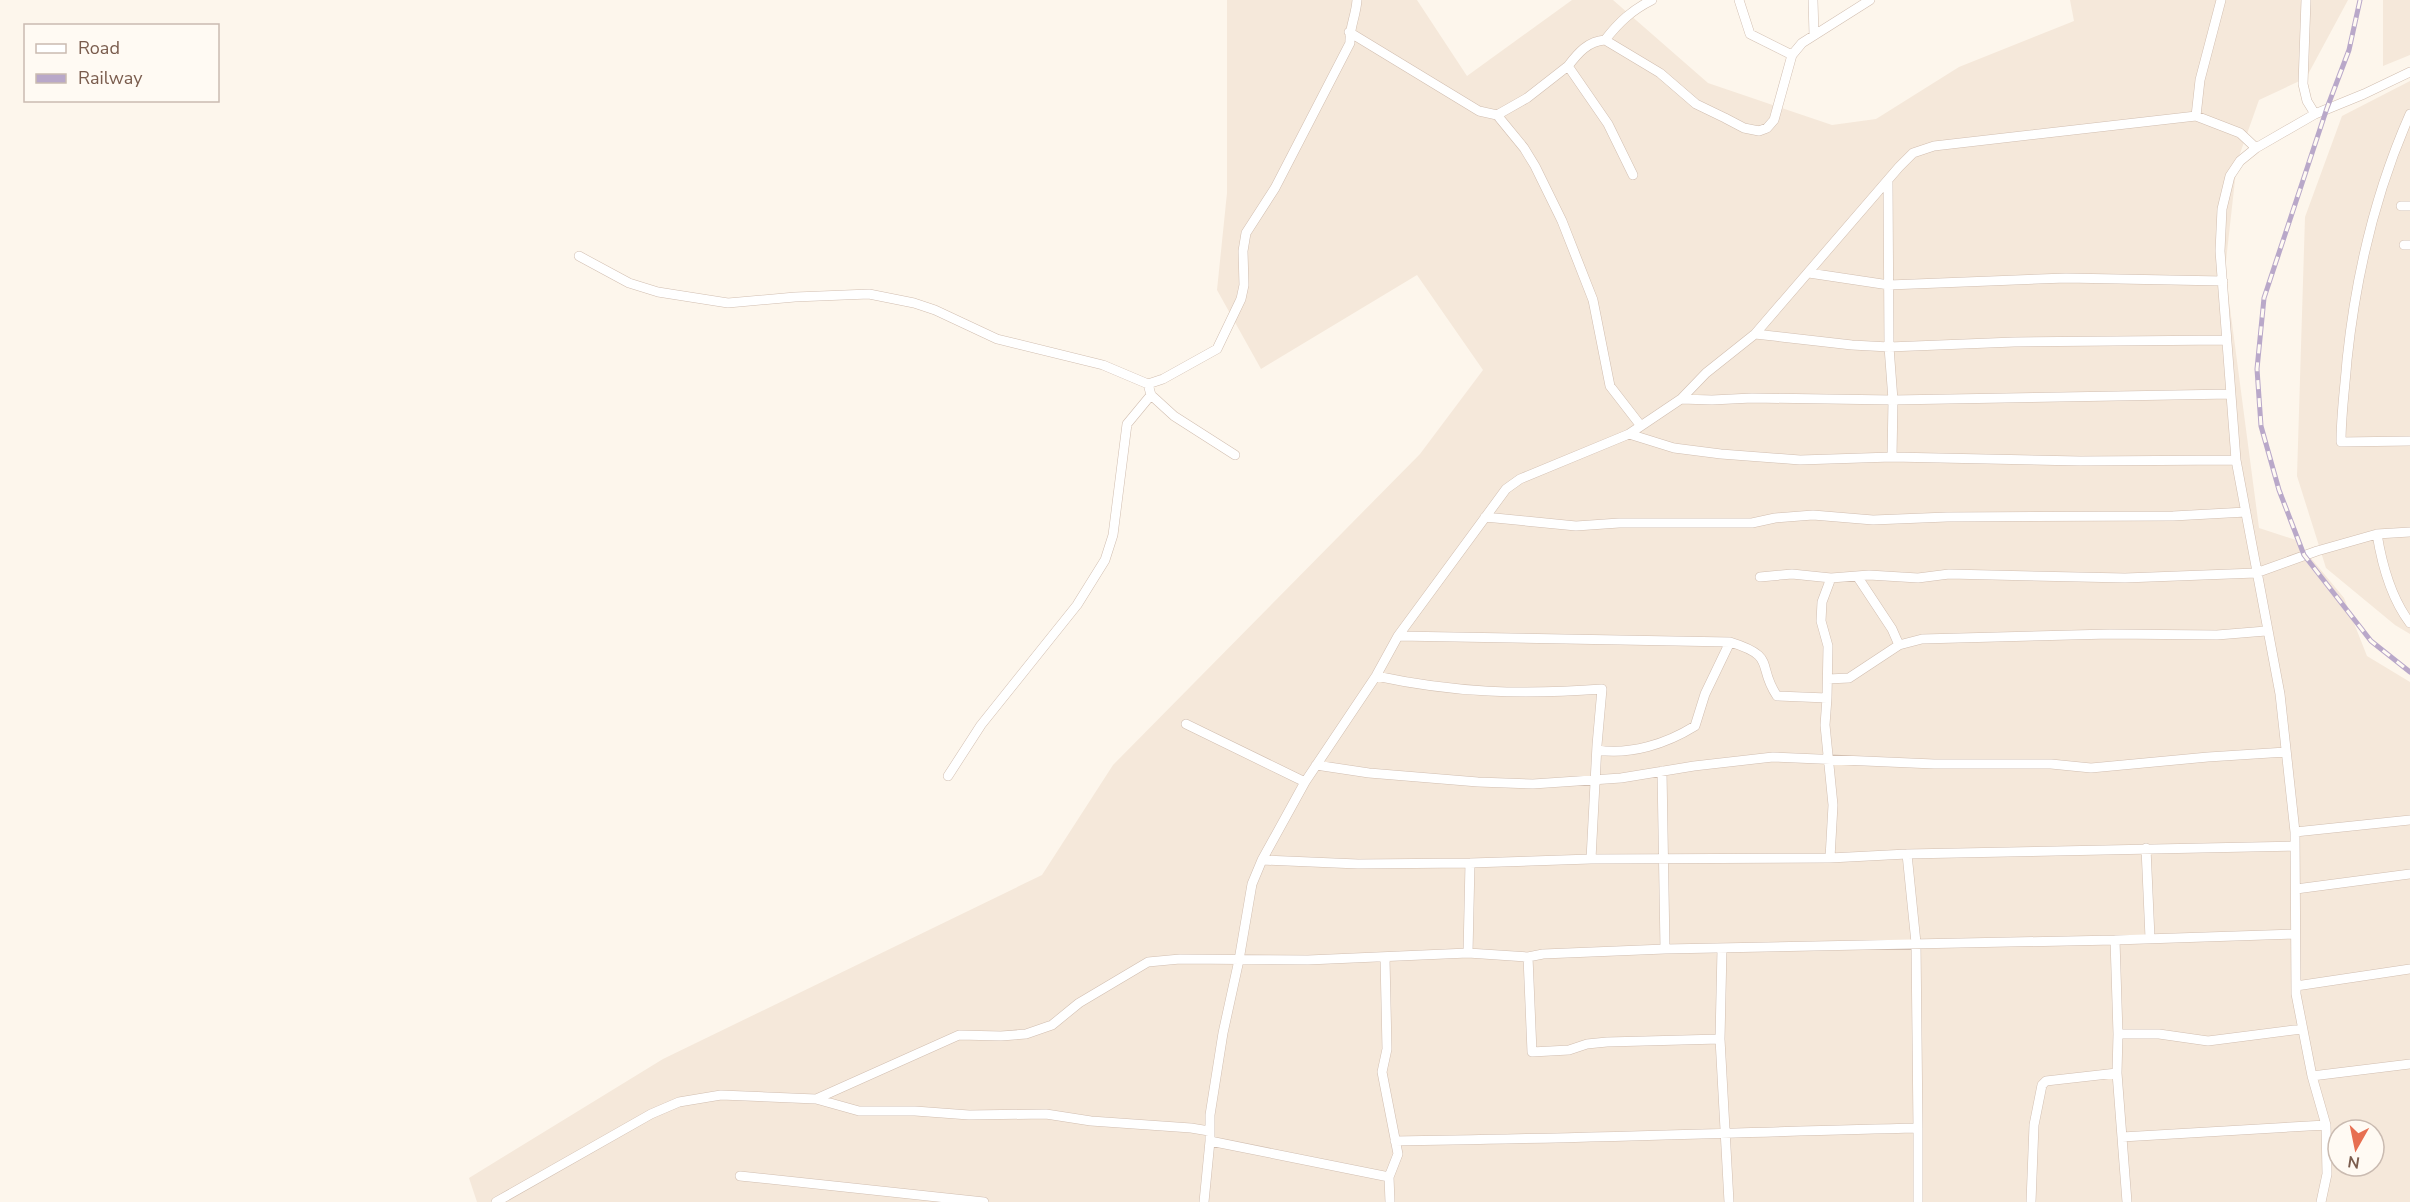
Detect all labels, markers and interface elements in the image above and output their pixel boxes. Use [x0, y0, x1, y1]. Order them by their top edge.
legend [24, 24, 219, 102]
text: Road [78, 36, 120, 60]
text: Railway [78, 66, 143, 90]
north arrow [2326, 1118, 2386, 1178]
text: N [2346, 1150, 2361, 1174]

